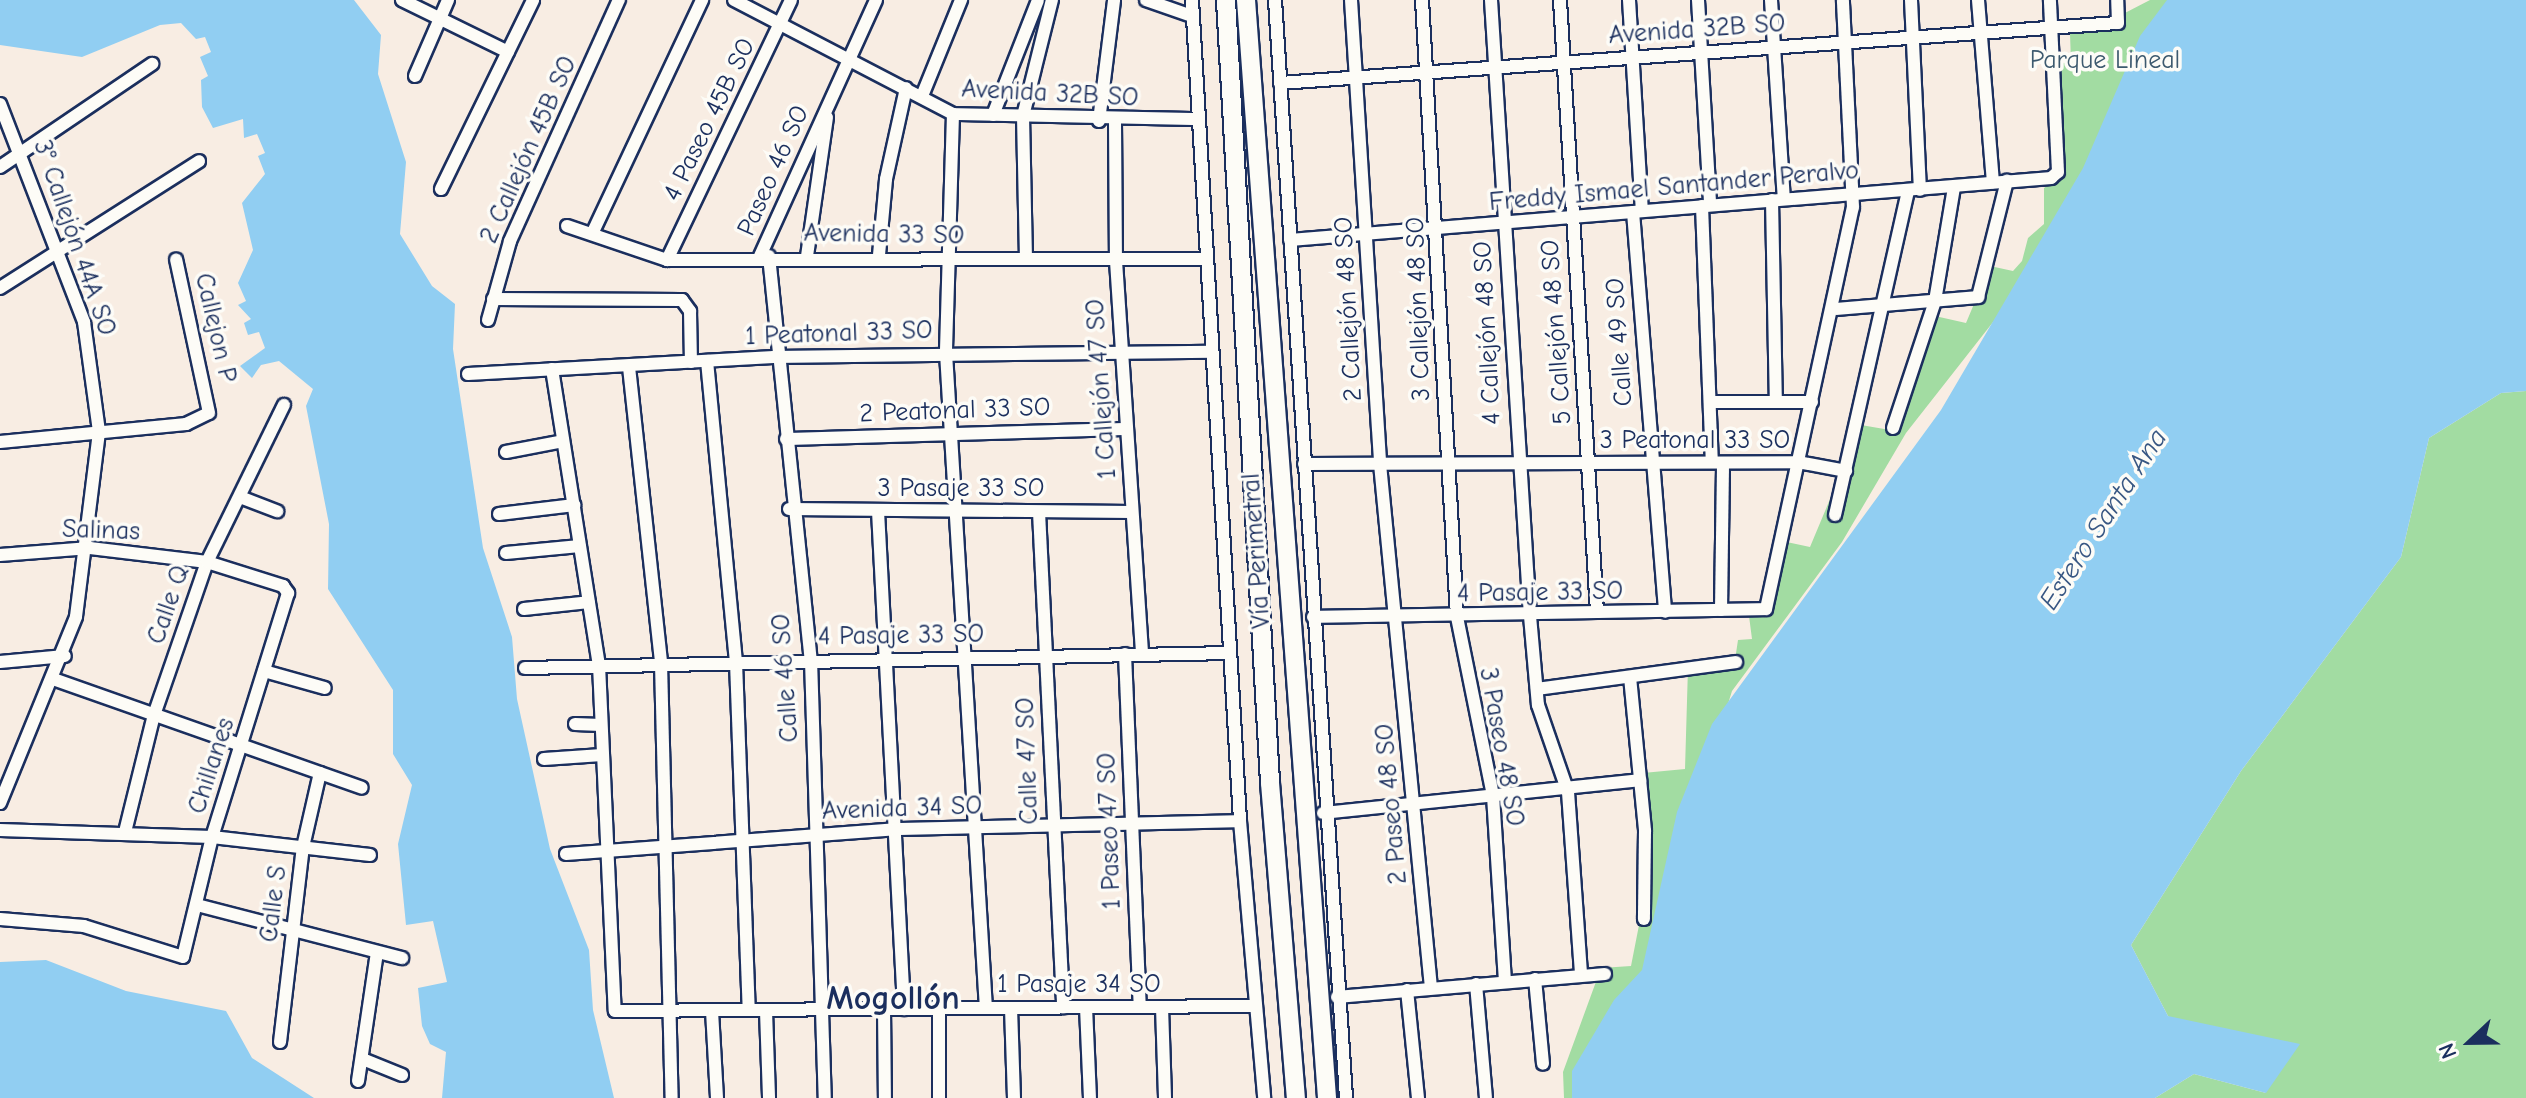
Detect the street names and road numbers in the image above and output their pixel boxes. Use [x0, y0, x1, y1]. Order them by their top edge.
street label: Avenida 32B SO [1607, 8, 1787, 52]
street label: 4 Paseo 45B SO [657, 34, 763, 206]
street label: 2 Callejón 45B SO [474, 52, 584, 248]
street label: Avenida 32B SO [961, 74, 1139, 114]
street label: Paseo 46 SO [731, 101, 817, 241]
street label: 3° Callejón 44A SO [26, 136, 122, 340]
street label: Freddy Ismael Santander Peralvo [1488, 155, 1860, 219]
street label: 2 Callejón 48 SO [1329, 216, 1369, 402]
street label: 3 Callejón 48 SO [1400, 216, 1438, 402]
street label: Avenida 33 SO [803, 218, 965, 252]
street label: 5 Callejón 48 SO [1535, 239, 1579, 425]
street label: 4 Callejón 48 SO [1468, 240, 1508, 426]
street label: Callejon P [187, 270, 243, 386]
street label: Calle 49 SO [1600, 277, 1640, 407]
street label: 1 Callejón 47 SO [1080, 298, 1124, 480]
street label: 1 Peatonal 33 SO [745, 315, 933, 353]
street label: 2 Peatonal 33 SO [859, 392, 1051, 430]
street label: 3 Peatonal 33 SO [1600, 425, 1790, 457]
street label: Vía Perimetral [1236, 472, 1278, 630]
street label: 3 Pasaje 33 SO [878, 473, 1044, 505]
street label: Salinas [61, 514, 141, 548]
street label: Calle Q [141, 562, 197, 648]
street label: 4 Pasaje 33 SO [1457, 576, 1623, 610]
street label: Calle 46 SO [766, 613, 806, 743]
street label: 4 Pasaje 33 SO [818, 619, 984, 653]
street label: 3 Paseo 48 SO [1472, 665, 1530, 829]
street label: Calle 47 SO [1010, 697, 1046, 825]
street label: Chillanes [182, 714, 242, 818]
street label: 2 Paseo 48 SO [1369, 722, 1415, 886]
street label: 1 Paseo 47 SO [1092, 752, 1128, 910]
street label: Avenida 34 SO [821, 791, 983, 827]
street label: Calle S [254, 864, 294, 944]
street label: 1 Pasaje 34 SO [997, 969, 1161, 1001]

